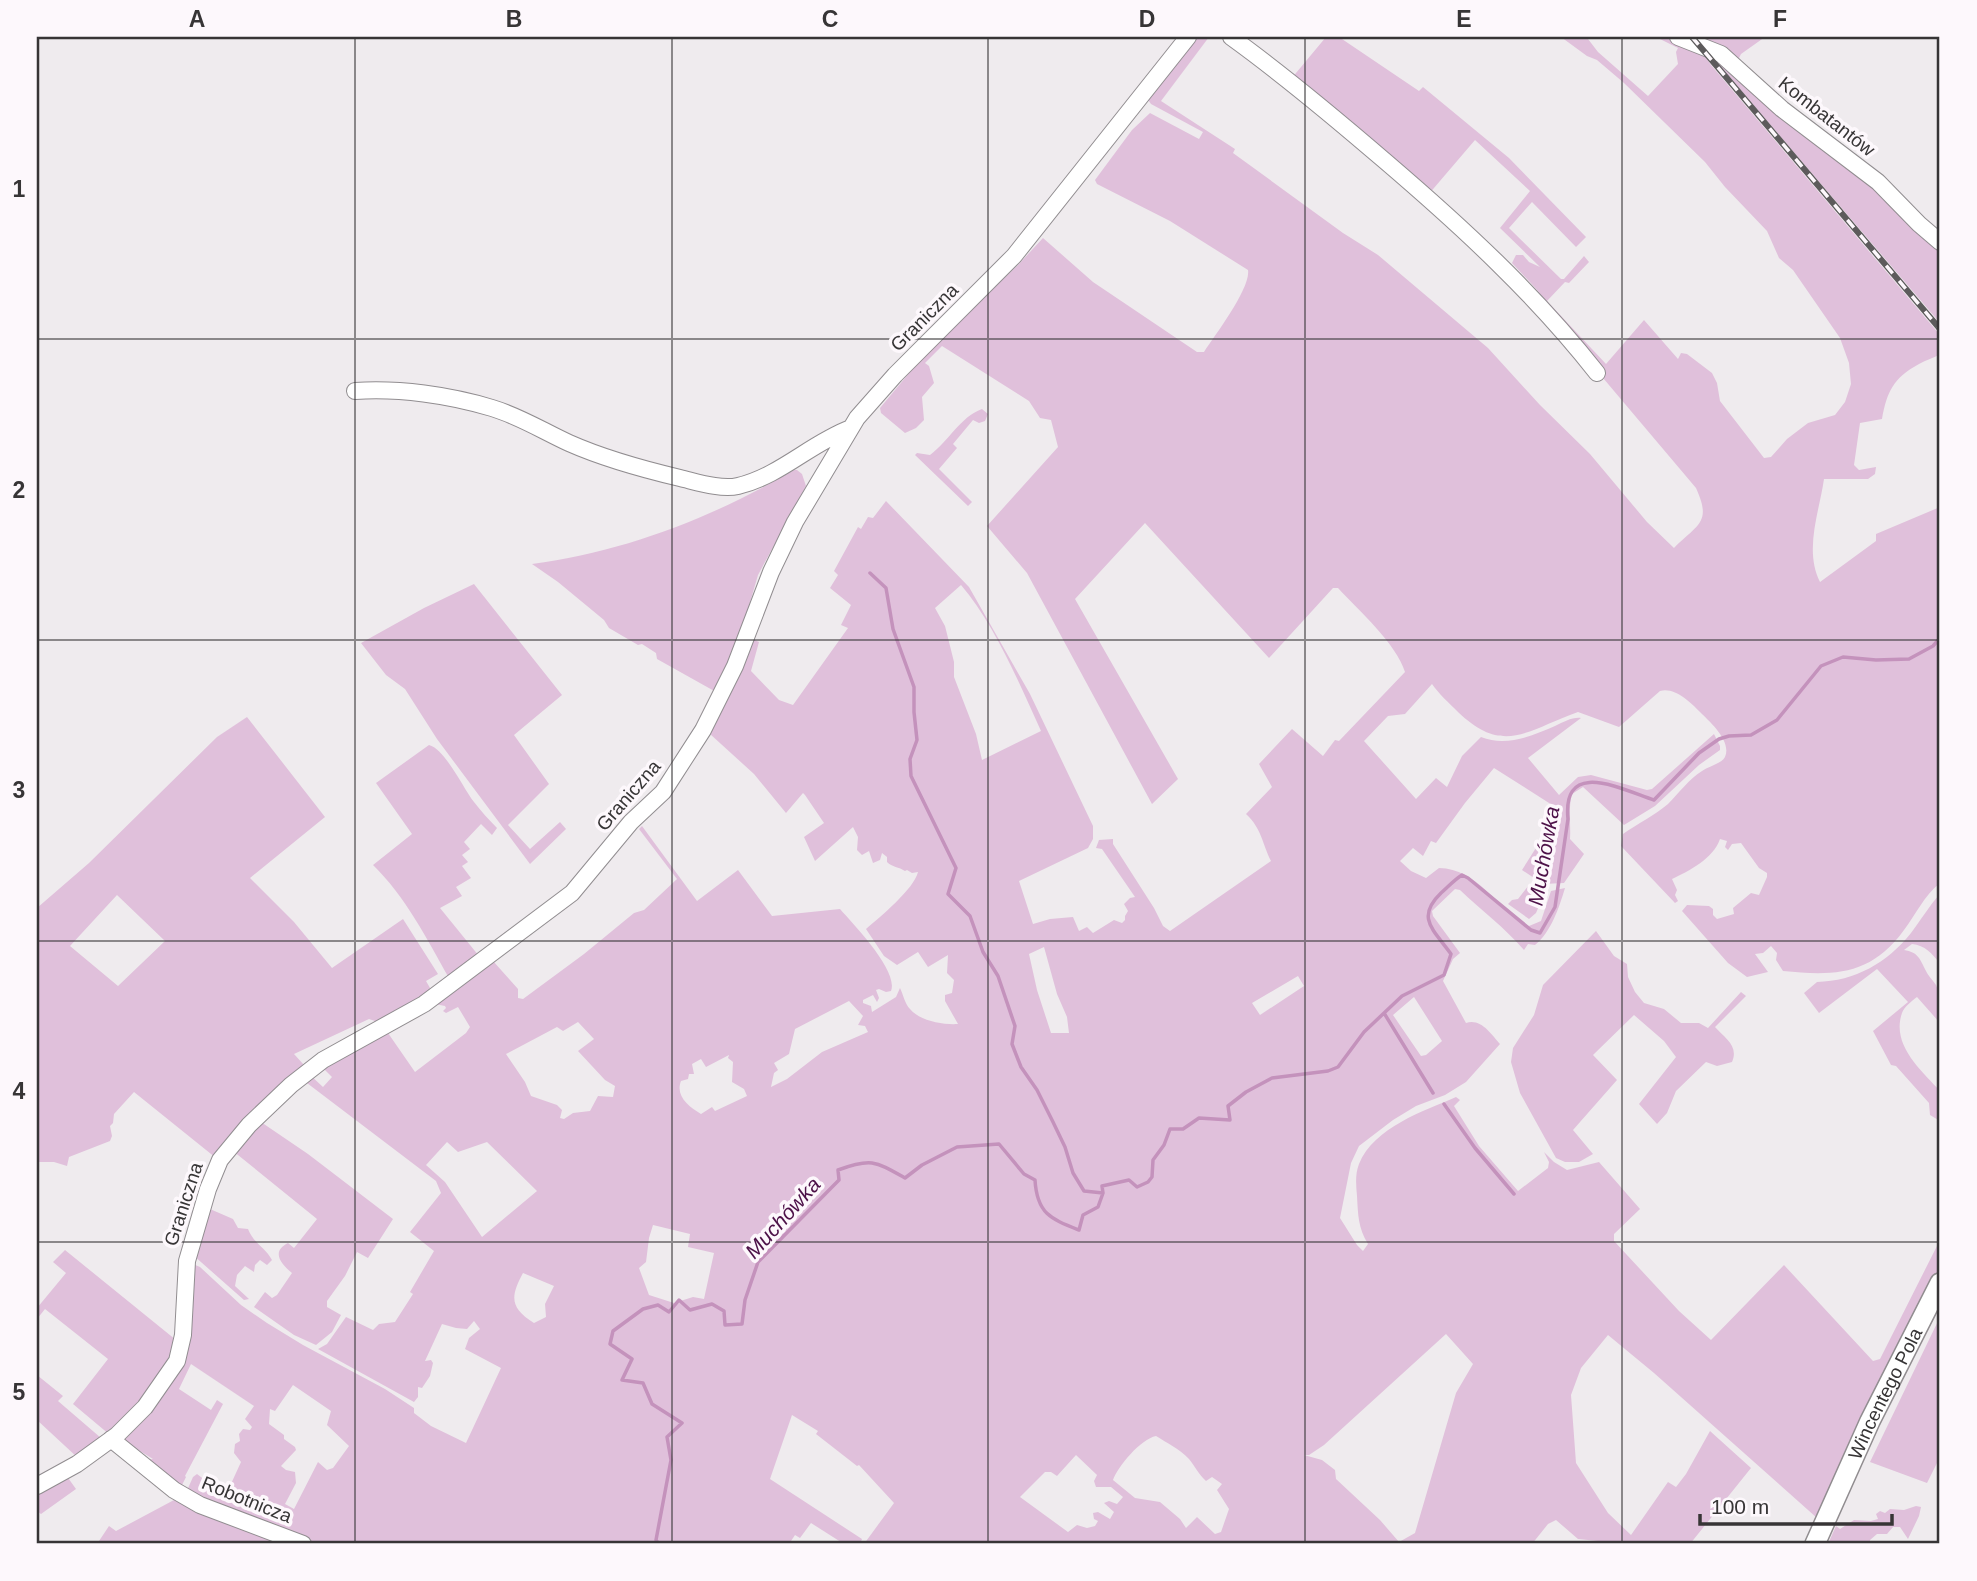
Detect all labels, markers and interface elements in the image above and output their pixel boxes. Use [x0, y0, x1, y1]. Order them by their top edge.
text: A [189, 6, 205, 32]
text: B [506, 6, 522, 32]
text: C [822, 6, 838, 32]
text: D [1139, 6, 1155, 32]
text: E [1456, 6, 1472, 32]
text: F [1773, 6, 1787, 32]
street label: Kombatantów [1774, 72, 1879, 161]
text: 1 [13, 176, 26, 202]
street label: Graniczna [886, 279, 963, 355]
text: 2 [13, 477, 25, 503]
street label: Graniczna [592, 755, 665, 835]
text: 3 [13, 777, 25, 803]
water label: Muchówka [1523, 804, 1564, 907]
text: 4 [13, 1078, 26, 1104]
street label: Graniczna [160, 1159, 207, 1249]
water label: Muchówka [740, 1173, 825, 1263]
street label: Wincentego Pola [1844, 1324, 1927, 1463]
text: 5 [13, 1379, 26, 1405]
street label: Robotnicza [199, 1472, 295, 1527]
scale bar [1700, 1483, 1893, 1527]
text: 100 m [1711, 1495, 1769, 1518]

